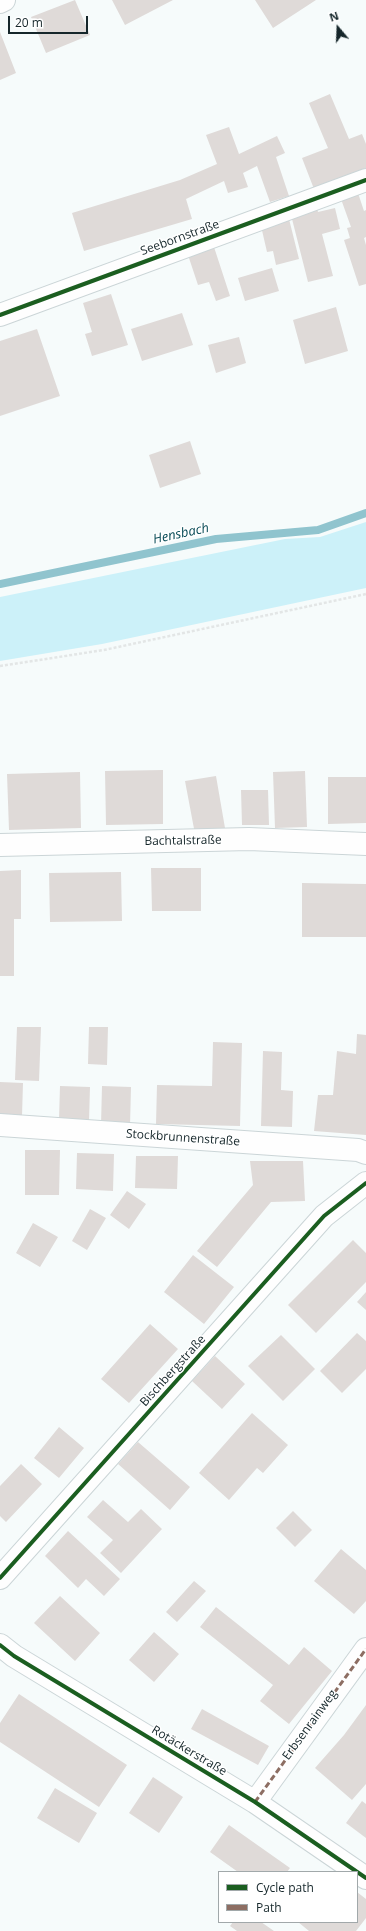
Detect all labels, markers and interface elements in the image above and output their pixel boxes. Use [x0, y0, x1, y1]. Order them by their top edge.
scale bar [10, 8, 90, 34]
north arrow [318, 8, 358, 48]
text: N [327, 8, 341, 25]
text: 20 m [15, 14, 43, 31]
street label: Seebornstraße [139, 217, 221, 259]
water label: Hensbach [152, 520, 210, 548]
street label: Bachtalstraße [144, 833, 222, 849]
street label: Stockbrunnenstraße [125, 1127, 241, 1149]
street label: Bischbergstraße [137, 1332, 209, 1410]
street label: Erbsenrainweg [280, 1687, 340, 1763]
street label: Rotäckerstraße [149, 1723, 229, 1779]
legend [218, 1871, 358, 1923]
text: Cycle path [256, 1879, 314, 1896]
text: Path [256, 1899, 282, 1916]

